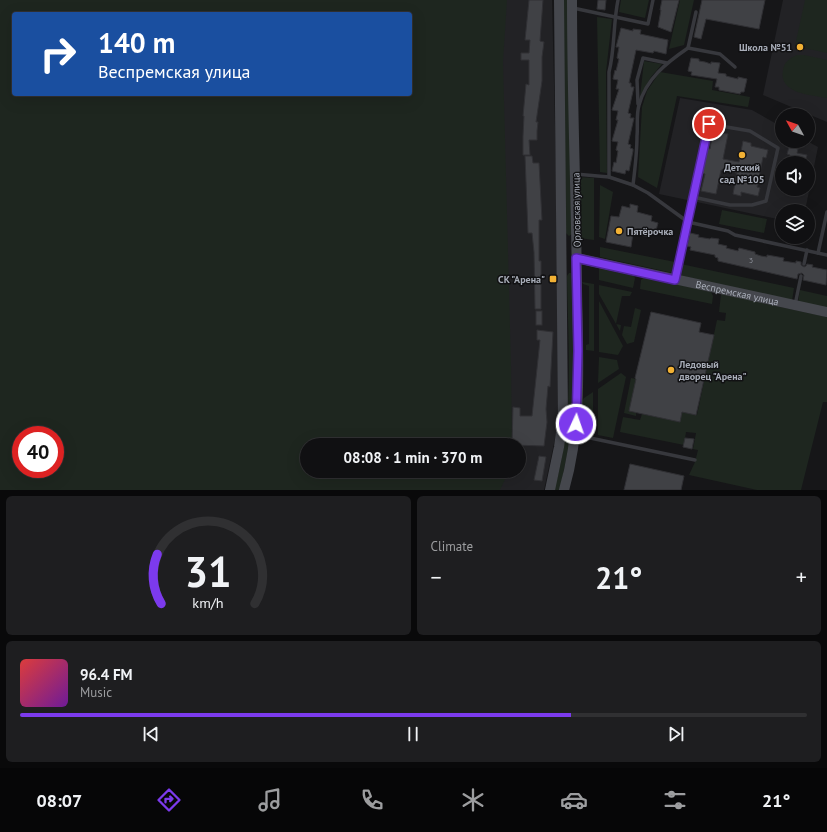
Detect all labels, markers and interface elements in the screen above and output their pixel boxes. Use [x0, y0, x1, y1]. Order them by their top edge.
text: 140 m [98, 24, 175, 61]
icon: right [32, 28, 84, 80]
place label: Школа №51 [739, 41, 792, 54]
marker: Школа №51 [795, 42, 805, 52]
text: Веспремская улица [98, 60, 251, 83]
pin [692, 107, 726, 141]
north arrow [775, 108, 815, 148]
map controls [775, 108, 815, 244]
icon: arrive [698, 113, 720, 135]
marker: Детский сад №105 [737, 150, 747, 160]
button: sound [775, 156, 815, 196]
place label: Детский сад №105 [720, 161, 764, 186]
street label: Орловская улица [569, 173, 584, 247]
button: layers [775, 204, 815, 244]
place label: Пятёрочка [627, 225, 673, 238]
marker: Пятёрочка [614, 226, 624, 236]
house number: 3 [749, 255, 753, 265]
place label: СК "Арена" [498, 273, 545, 286]
marker: СК "Арена" [548, 274, 558, 284]
street label: Веспремская улица [694, 278, 780, 308]
place label: Ледовый дворец "Арена" [678, 358, 746, 383]
marker: Ледовый дворец "Арена" [666, 365, 676, 375]
position arrow [555, 403, 597, 445]
speed limit sign: 40 [12, 426, 64, 478]
text: 08:08 · 1 min · 370 m [344, 448, 482, 467]
text: Climate [431, 538, 473, 555]
text: 31 [185, 544, 232, 597]
text: 21° [595, 558, 642, 597]
text: − [431, 563, 442, 591]
text: + [796, 563, 807, 591]
text: km/h [193, 592, 224, 611]
text: 96.4 FM [80, 665, 133, 684]
text: Music [80, 684, 112, 701]
icon: previous [140, 723, 162, 745]
icon: pause [402, 723, 424, 745]
icon: next [665, 723, 687, 745]
icon: directions [155, 786, 183, 814]
icon: music [256, 786, 284, 814]
icon: phone [358, 786, 386, 814]
icon: climate [459, 786, 487, 814]
icon: car [560, 786, 588, 814]
icon: filters [661, 786, 689, 814]
text: 08:07 [37, 789, 82, 812]
text: 21° [762, 789, 790, 812]

